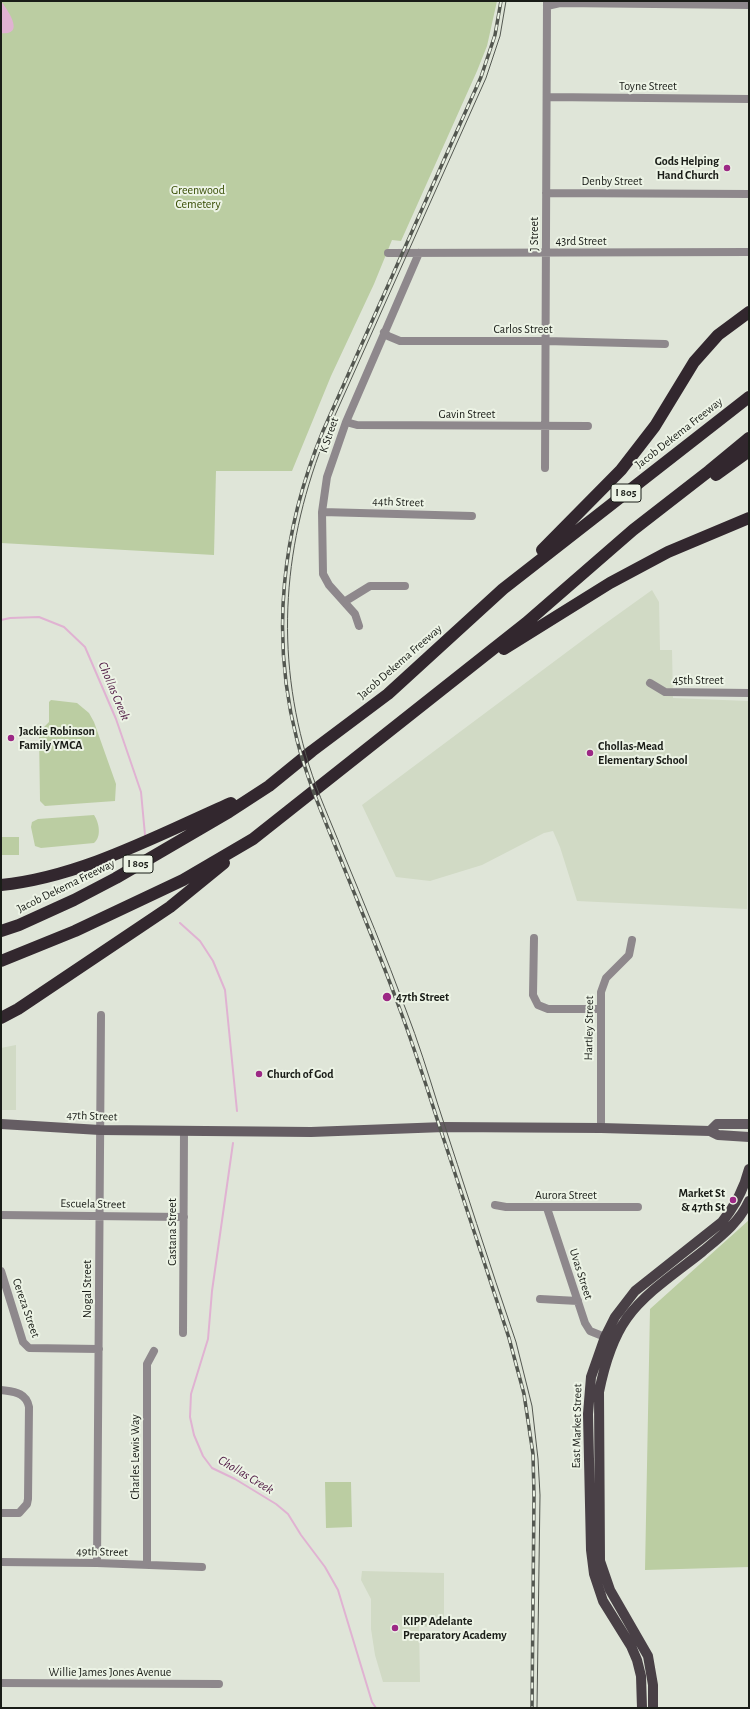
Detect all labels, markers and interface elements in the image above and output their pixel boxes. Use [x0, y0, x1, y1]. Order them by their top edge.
street label: Toyne Street [619, 79, 677, 93]
place label: Gods Helping Hand Church [655, 154, 719, 182]
marker: Gods Helping Hand Church [722, 163, 732, 173]
street label: Denby Street [582, 174, 642, 188]
park label: Greenwood Cemetery [171, 183, 225, 211]
street label: J Street [527, 217, 541, 251]
street label: 43rd Street [555, 234, 607, 248]
street label: Carlos Street [493, 322, 553, 336]
street label: Jacob Dekema Freeway [632, 394, 726, 472]
street label: Gavin Street [439, 407, 495, 421]
street label: K Street [316, 415, 342, 455]
road number: I 805 [611, 484, 641, 502]
street label: 44th Street [372, 494, 424, 510]
street label: Jacob Dekema Freeway [355, 621, 445, 703]
water label: Chollas Creek [95, 659, 133, 723]
street label: 45th Street [672, 673, 724, 687]
place label: Jackie Robinson Family YMCA [19, 724, 95, 752]
marker: Jackie Robinson Family YMCA [6, 733, 16, 743]
place label: Chollas-Mead Elementary School [598, 739, 688, 767]
marker: Chollas-Mead Elementary School [585, 748, 595, 758]
road number: I 805 [123, 855, 153, 873]
street label: Jacob Dekema Freeway [15, 856, 117, 916]
place label: 47th Street [396, 990, 449, 1004]
marker: 47th Street [381, 991, 393, 1003]
street label: Hartley Street [581, 995, 597, 1061]
place label: Church of God [267, 1067, 333, 1081]
marker: Church of God [254, 1069, 264, 1079]
street label: 47th Street [66, 1108, 118, 1124]
place label: Market St & 47th St [678, 1186, 725, 1214]
street label: Aurora Street [535, 1188, 597, 1202]
marker: Market St & 47th St [728, 1195, 738, 1205]
street label: Escuela Street [60, 1196, 126, 1212]
street label: Castana Street [165, 1198, 179, 1266]
street label: Uvas Street [566, 1247, 596, 1301]
street label: Nogal Street [80, 1260, 94, 1318]
street label: Cereza Street [9, 1277, 43, 1339]
street label: East Market Street [569, 1383, 585, 1469]
street label: Charles Lewis Way [128, 1414, 142, 1500]
water label: Chollas Creek [215, 1452, 277, 1498]
street label: 49th Street [76, 1544, 128, 1560]
place label: KIPP Adelante Preparatory Academy [403, 1614, 506, 1642]
marker: KIPP Adelante Preparatory Academy [390, 1623, 400, 1633]
street label: Willie James Jones Avenue [49, 1665, 171, 1679]

